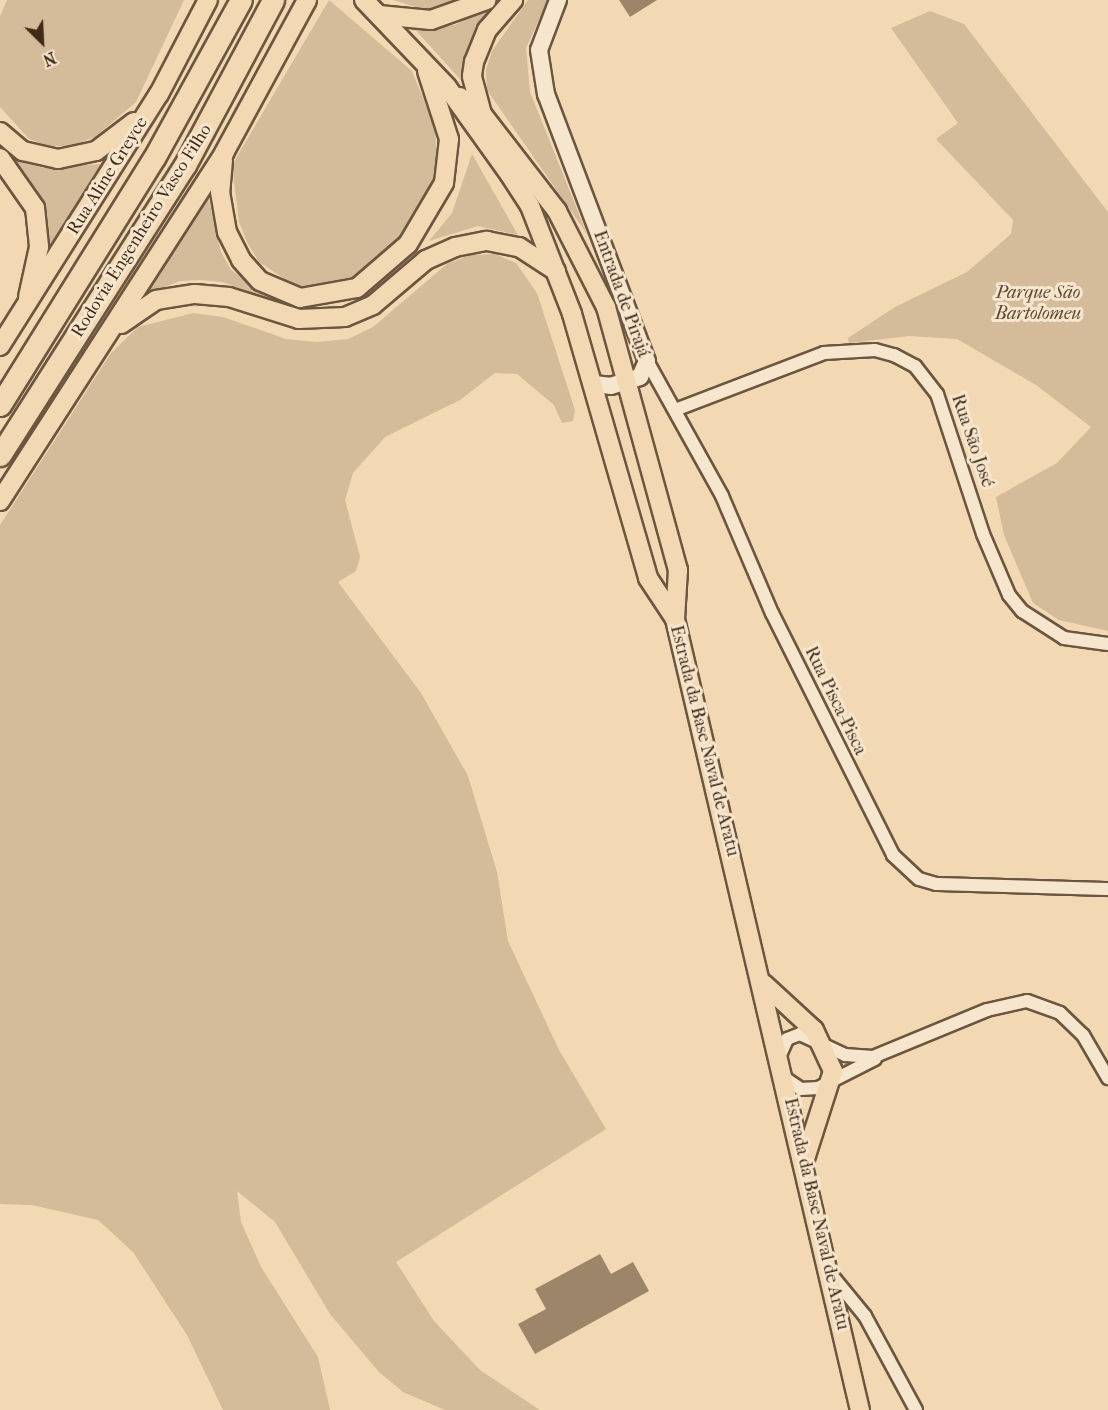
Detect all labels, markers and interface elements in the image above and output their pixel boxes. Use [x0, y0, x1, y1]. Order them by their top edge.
north arrow [12, 12, 72, 72]
text: N [40, 48, 59, 70]
street label: Rua Aline Greyce [63, 113, 153, 239]
street label: Rodovia Engenheiro Vasco Filho [67, 120, 217, 342]
street label: Entrada de Pirajá [588, 228, 654, 360]
park label: Parque São Bartolomeu [995, 283, 1081, 326]
street label: Rua São José [946, 392, 998, 490]
street label: Estrada da Base Naval de Aratu [665, 623, 743, 859]
street label: Rua Pisca-Pisca [799, 643, 871, 759]
street label: Estrada da Base Naval de Aratu [779, 1096, 853, 1332]

